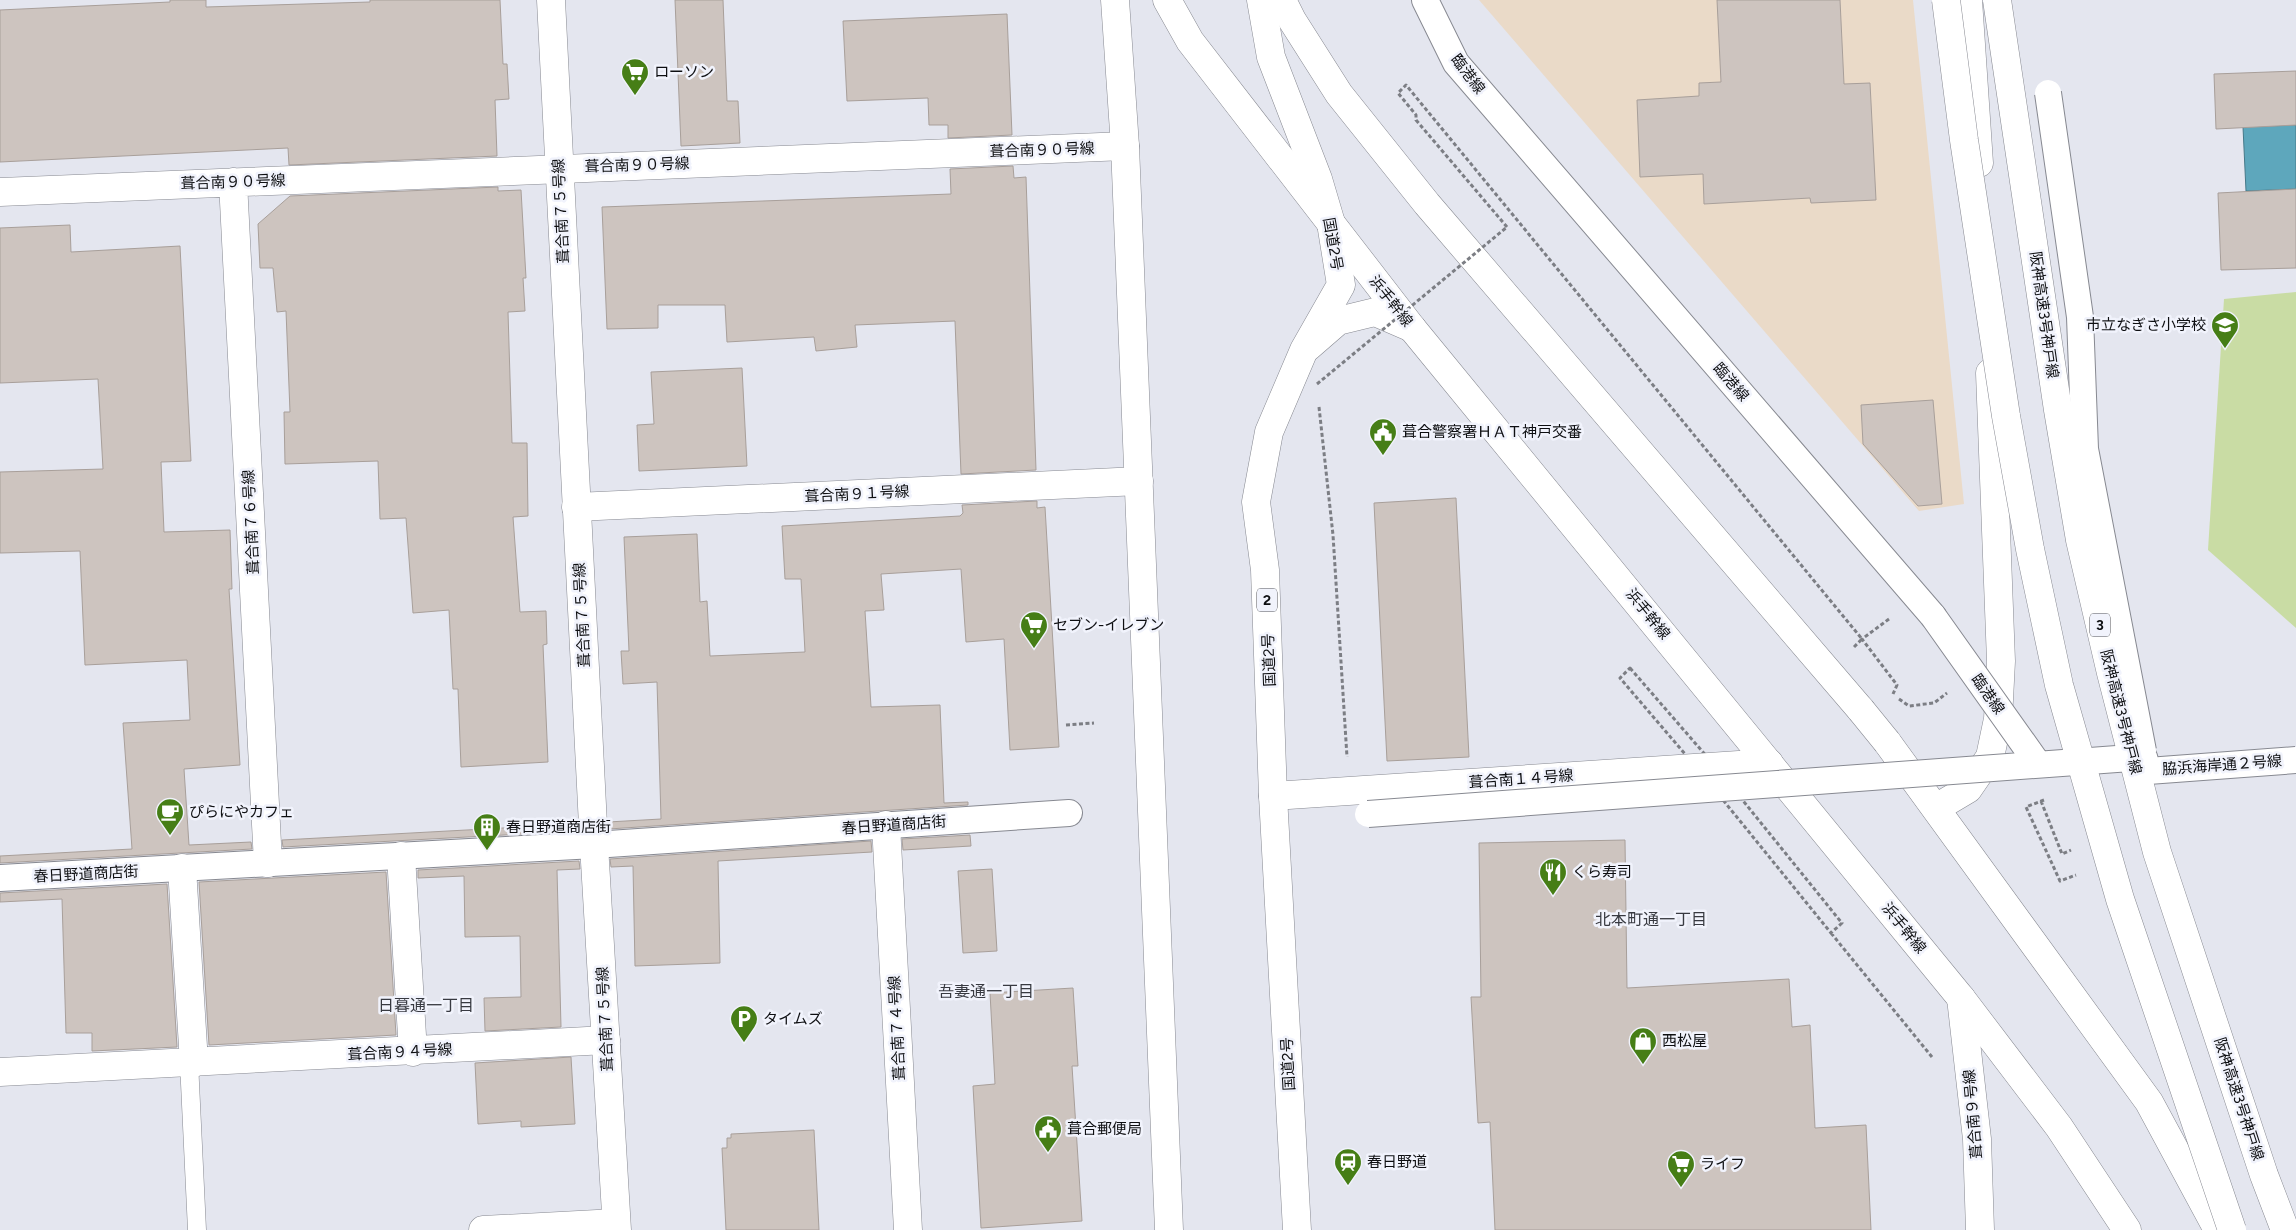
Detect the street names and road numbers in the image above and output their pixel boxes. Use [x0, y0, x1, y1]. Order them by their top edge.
street label: 臨港線 [1447, 51, 1489, 97]
street label: 葺合南９０号線 [989, 139, 1095, 161]
street label: 葺合南９０号線 [584, 154, 690, 176]
street label: 葺合南７５号線 [549, 158, 573, 264]
street label: 葺合南９０号線 [180, 171, 286, 193]
street label: 国道2号 [1320, 216, 1346, 272]
street label: 阪神高速3号神戸線 [2026, 250, 2062, 380]
street label: 浜手幹線 [1365, 272, 1417, 330]
street label: 臨港線 [1709, 359, 1753, 405]
street label: 葺合南７６号線 [239, 469, 263, 575]
street label: 葺合南９１号線 [804, 482, 910, 506]
street label: 葺合南７５号線 [570, 562, 594, 668]
street label: 浜手幹線 [1622, 585, 1674, 643]
road number: 2 [1257, 588, 1277, 612]
road number: 3 [2090, 614, 2110, 636]
street label: 国道2号 [1259, 633, 1279, 687]
street label: 阪神高速3号神戸線 [2097, 648, 2145, 776]
street label: 臨港線 [1968, 670, 2008, 718]
street label: 脇浜海岸通２号線 [2162, 752, 2282, 778]
street label: 葺合南１４号線 [1468, 766, 1574, 792]
street label: 春日野道商店街 [841, 812, 947, 838]
street label: 春日野道商店街 [33, 862, 139, 886]
street label: 浜手幹線 [1878, 899, 1930, 957]
street label: 葺合南７５号線 [593, 966, 617, 1072]
street label: 葺合南７４号線 [885, 975, 909, 1081]
street label: 阪神高速3号神戸線 [2211, 1035, 2267, 1163]
street label: 国道2号 [1278, 1037, 1298, 1091]
street label: 葺合南９４号線 [347, 1040, 453, 1064]
street label: 葺合南９号線 [1960, 1068, 1986, 1160]

